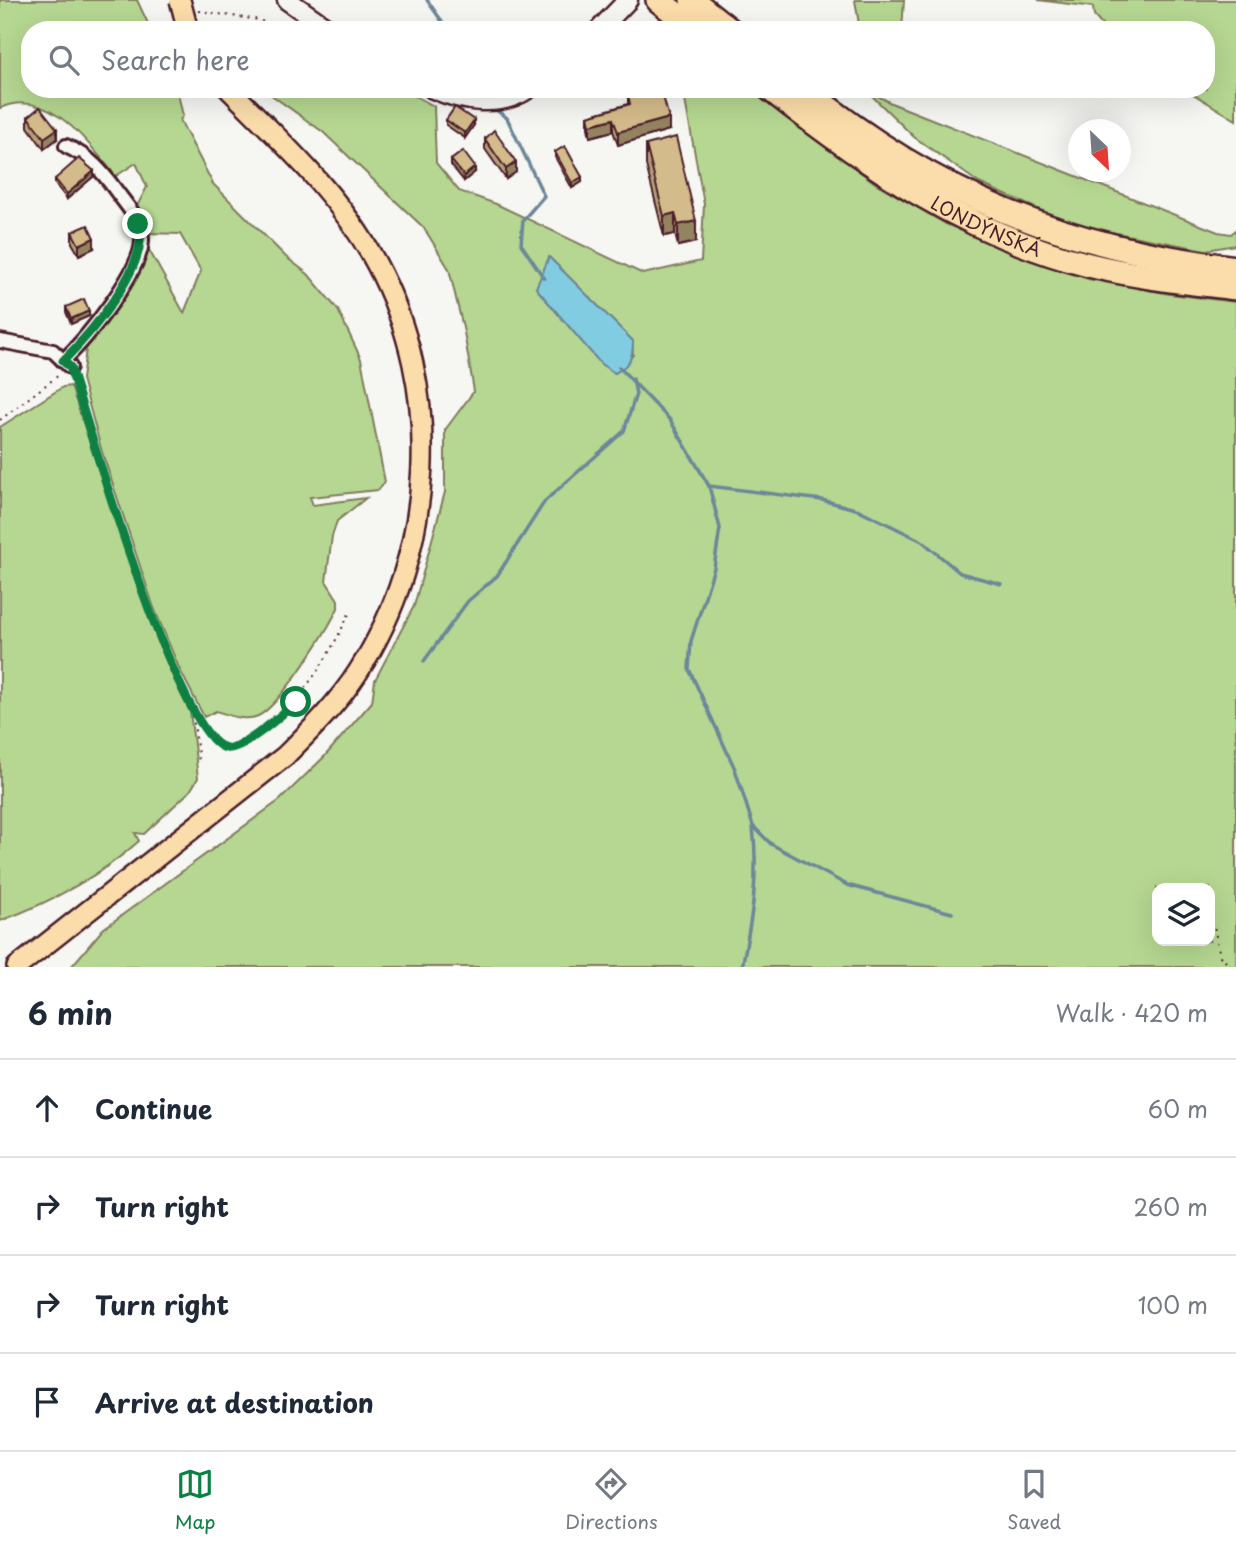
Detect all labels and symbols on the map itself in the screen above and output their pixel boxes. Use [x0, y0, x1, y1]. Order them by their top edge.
north arrow [1068, 119, 1131, 182]
street label: LONDÝNSKÁ [926, 188, 1046, 263]
route end [122, 208, 153, 239]
route start [280, 686, 311, 717]

